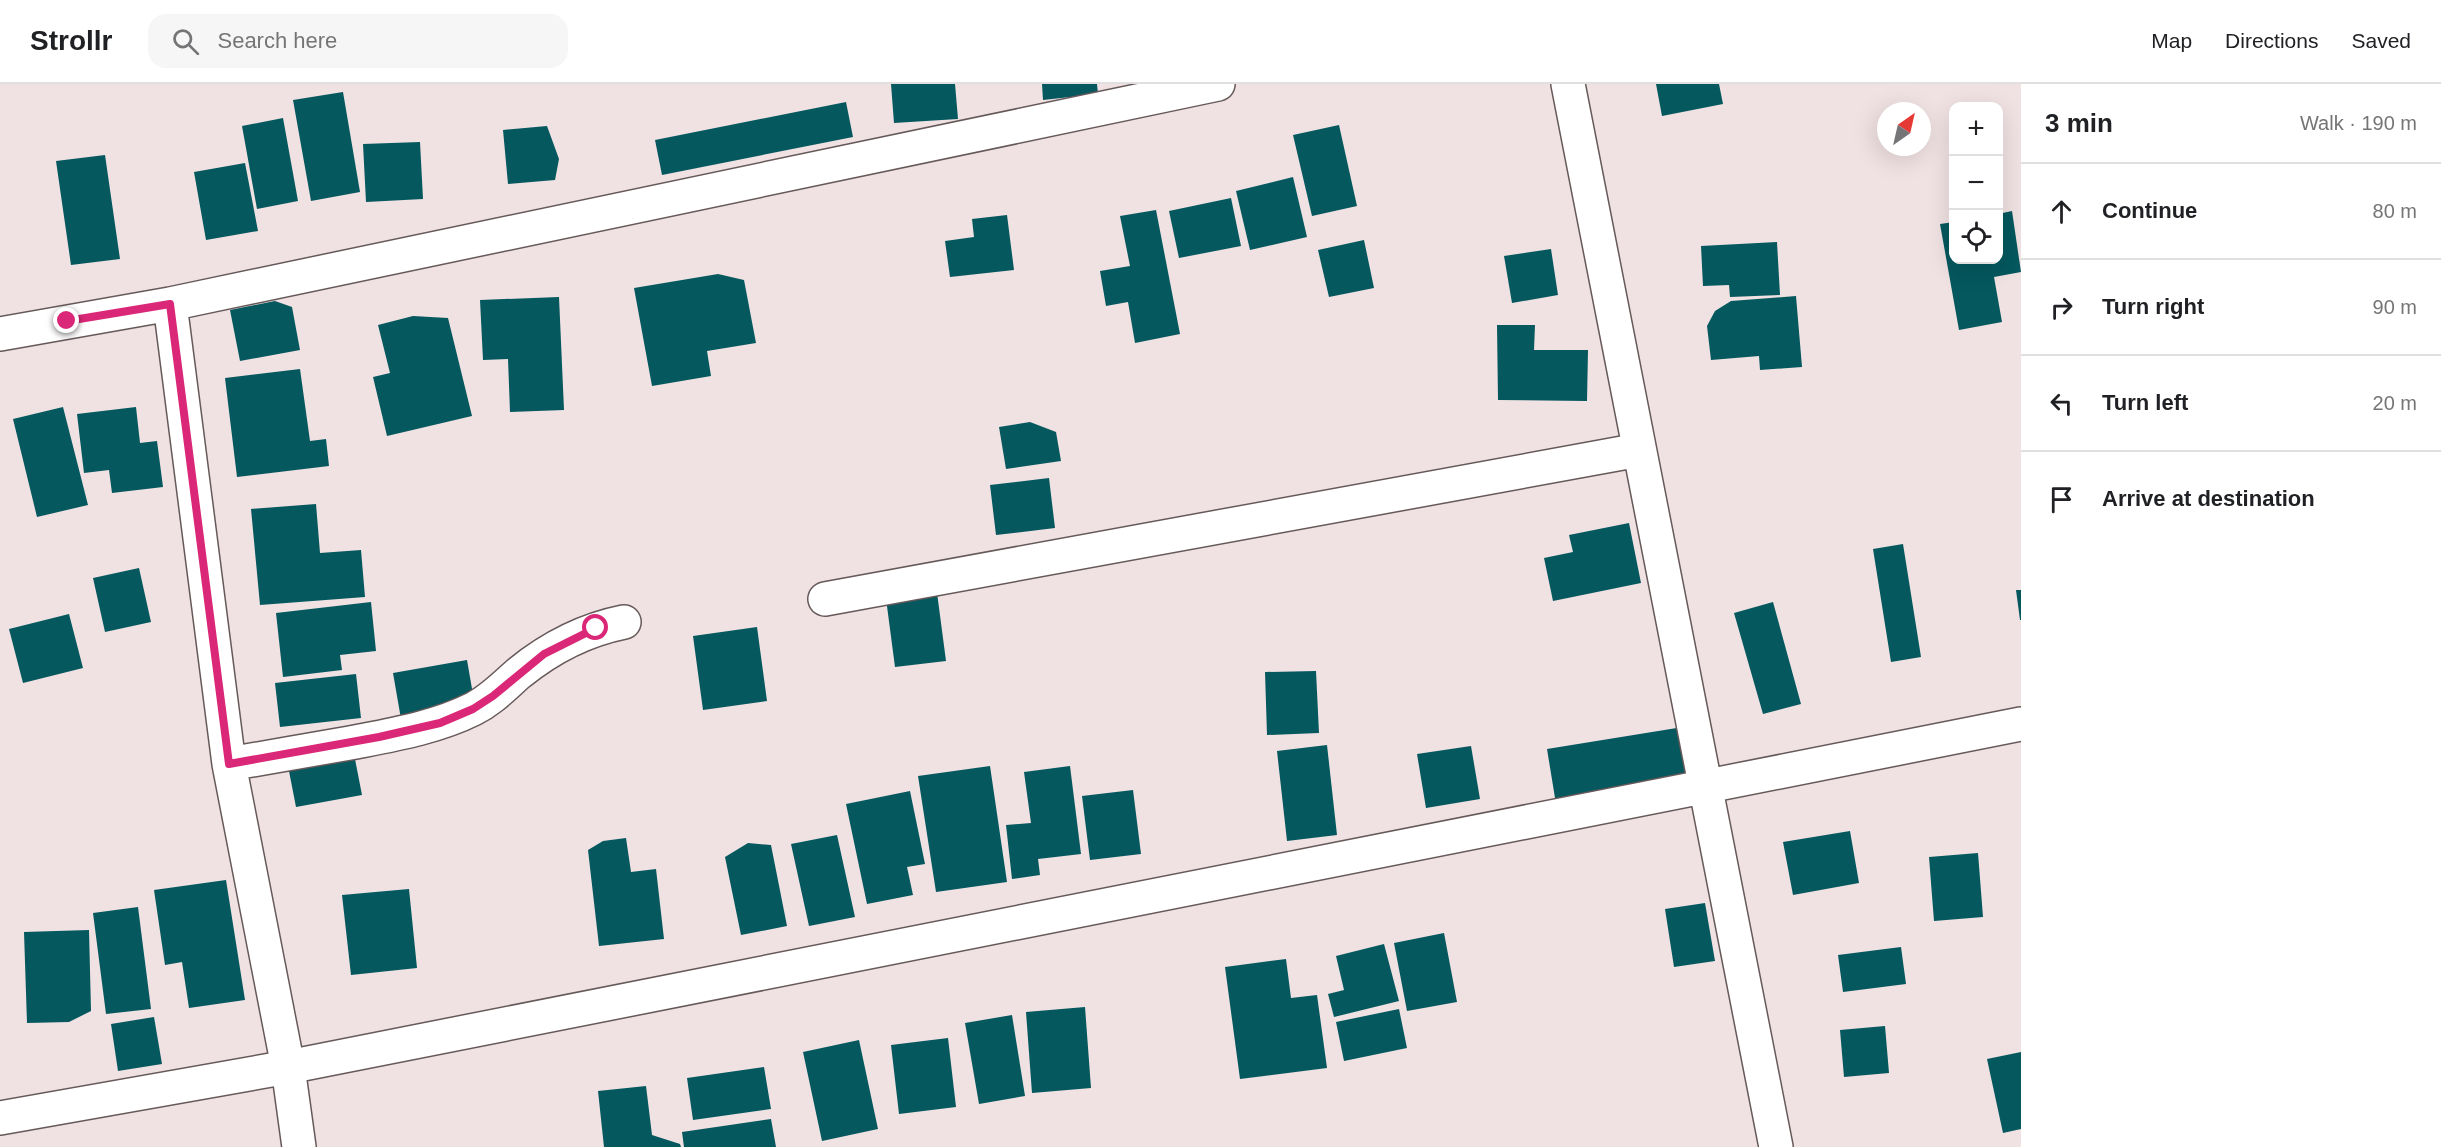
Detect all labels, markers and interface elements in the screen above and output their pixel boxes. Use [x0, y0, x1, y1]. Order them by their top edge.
search box [148, 14, 568, 68]
text: Strollr [30, 25, 112, 56]
icon: search [169, 25, 202, 58]
text: Search here [217, 28, 337, 53]
text: Map [2151, 29, 2192, 52]
text: Directions [2225, 29, 2318, 52]
text: Saved [2351, 29, 2411, 52]
north arrow [1877, 102, 1931, 156]
map controls [1949, 102, 2003, 264]
button: + [1949, 102, 2003, 156]
text: 3 min [2045, 108, 2113, 138]
text: Walk · 190 m [2300, 112, 2417, 134]
button: − [1949, 156, 2003, 210]
icon: ahead [2045, 195, 2078, 228]
text: Continue [2102, 198, 2197, 223]
text: 80 m [2373, 200, 2417, 222]
button: locate [1949, 210, 2003, 264]
icon: right [2045, 291, 2078, 324]
text: Turn right [2102, 294, 2204, 319]
text: 90 m [2373, 296, 2417, 318]
route end [53, 307, 79, 333]
icon: left [2045, 387, 2078, 420]
text: Turn left [2102, 390, 2188, 415]
text: 20 m [2373, 392, 2417, 414]
icon: arrive [2045, 483, 2078, 516]
text: Arrive at destination [2102, 486, 2315, 511]
route start [582, 614, 608, 640]

